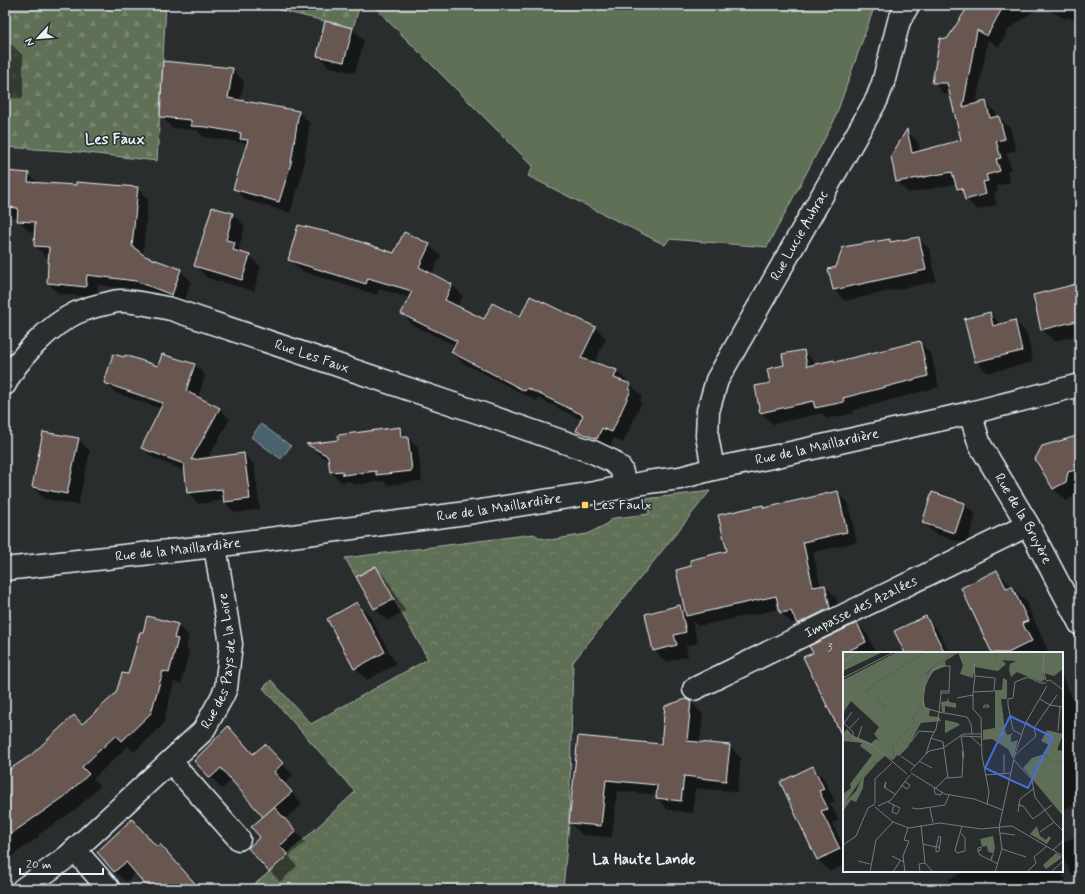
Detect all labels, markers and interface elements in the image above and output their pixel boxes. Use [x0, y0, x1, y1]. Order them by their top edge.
north arrow [18, 18, 58, 58]
text: N [22, 36, 38, 48]
district label: Les Faux [85, 130, 145, 150]
street label: Rue Lucie Aubrac [766, 187, 832, 284]
street label: Rue Les Faux [272, 336, 352, 377]
street label: Rue de la Maillardière [754, 425, 881, 469]
street label: Rue de la Bruyère [990, 470, 1056, 567]
street label: Rue de la Maillardière [436, 489, 563, 526]
place label: Les Faulx [593, 496, 651, 514]
marker: Les Faulx [580, 500, 590, 510]
street label: Rue de la Maillardière [114, 534, 242, 566]
street label: Impasse des Azalées [802, 572, 920, 642]
street label: Rue des Pays de la Loire [197, 592, 240, 732]
house number: 3 [827, 640, 833, 656]
inset map [843, 652, 1063, 872]
scale bar [20, 850, 103, 876]
district label: La Haute Lande [593, 850, 696, 870]
text: 20 m [26, 857, 52, 873]

